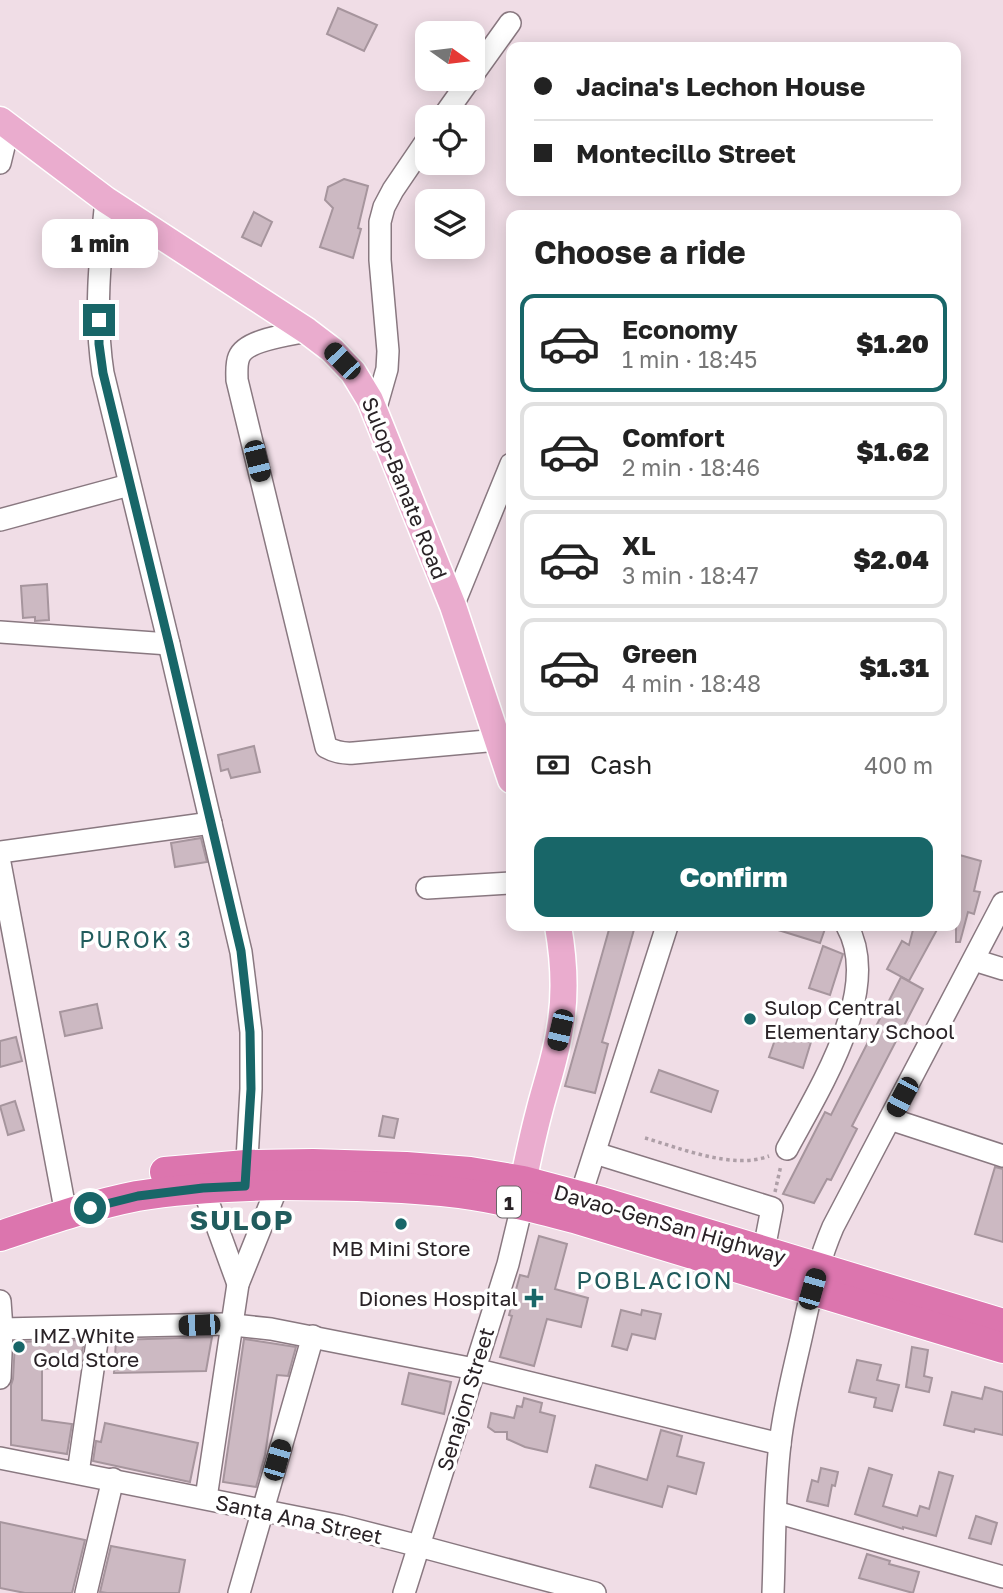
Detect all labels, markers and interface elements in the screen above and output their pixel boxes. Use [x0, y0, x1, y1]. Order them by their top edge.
north arrow [415, 21, 485, 91]
map controls [415, 21, 485, 259]
text: Jacina's Lechon House [576, 71, 865, 102]
button: locate [415, 105, 485, 175]
text: Montecillo Street [576, 138, 796, 169]
button: layers [415, 189, 485, 259]
callout: 1 min [41, 218, 157, 268]
text: 1 min [71, 229, 129, 257]
text: Choose a ride [534, 233, 746, 271]
route end [83, 304, 115, 336]
icon: car [538, 312, 601, 375]
text: Economy [622, 314, 738, 345]
text: $1.20 [856, 328, 929, 359]
car [320, 339, 365, 383]
text: 1 min · 18:45 [622, 345, 757, 373]
street label: Sulop-Banate Road [357, 393, 453, 583]
icon: car [538, 420, 601, 483]
text: Comfort [622, 422, 725, 453]
text: $1.62 [856, 436, 929, 467]
car [242, 438, 273, 484]
text: 2 min · 18:46 [622, 453, 760, 481]
icon: car [538, 528, 601, 591]
text: XL [622, 530, 656, 561]
text: $2.04 [853, 544, 929, 575]
text: 3 min · 18:47 [622, 561, 759, 589]
icon: car [538, 636, 601, 699]
text: Green [622, 638, 697, 669]
text: $1.31 [859, 652, 929, 683]
text: 4 min · 18:48 [622, 669, 761, 697]
icon: cash [534, 746, 572, 784]
text: Cash [590, 749, 652, 780]
text: 400 m [864, 751, 933, 779]
button: Confirm [534, 837, 933, 917]
district label: PUROK 3 [79, 925, 193, 953]
place label: Sulop Central Elementary School [764, 994, 955, 1044]
car [546, 1007, 575, 1053]
marker: Sulop Central Elementary School [742, 1011, 758, 1027]
car [883, 1074, 922, 1120]
street label: Davao-GenSan Highway [551, 1178, 789, 1270]
road number: 1 [497, 1186, 521, 1218]
route start [74, 1192, 106, 1224]
district label: SULOP [189, 1203, 295, 1236]
marker: MB Mini Store [393, 1216, 409, 1232]
place label: MB Mini Store [331, 1235, 471, 1261]
district label: POBLACION [576, 1265, 734, 1294]
car [797, 1266, 828, 1312]
place label: Diones Hospital [358, 1285, 518, 1311]
marker: Diones Hospital [524, 1288, 544, 1308]
car [178, 1314, 221, 1336]
place label: IMZ White Gold Store [33, 1322, 139, 1372]
street label: Senajon Street [431, 1324, 499, 1474]
marker: IMZ White Gold Store [11, 1339, 27, 1355]
car [262, 1437, 293, 1483]
street label: Santa Ana Street [213, 1489, 385, 1549]

